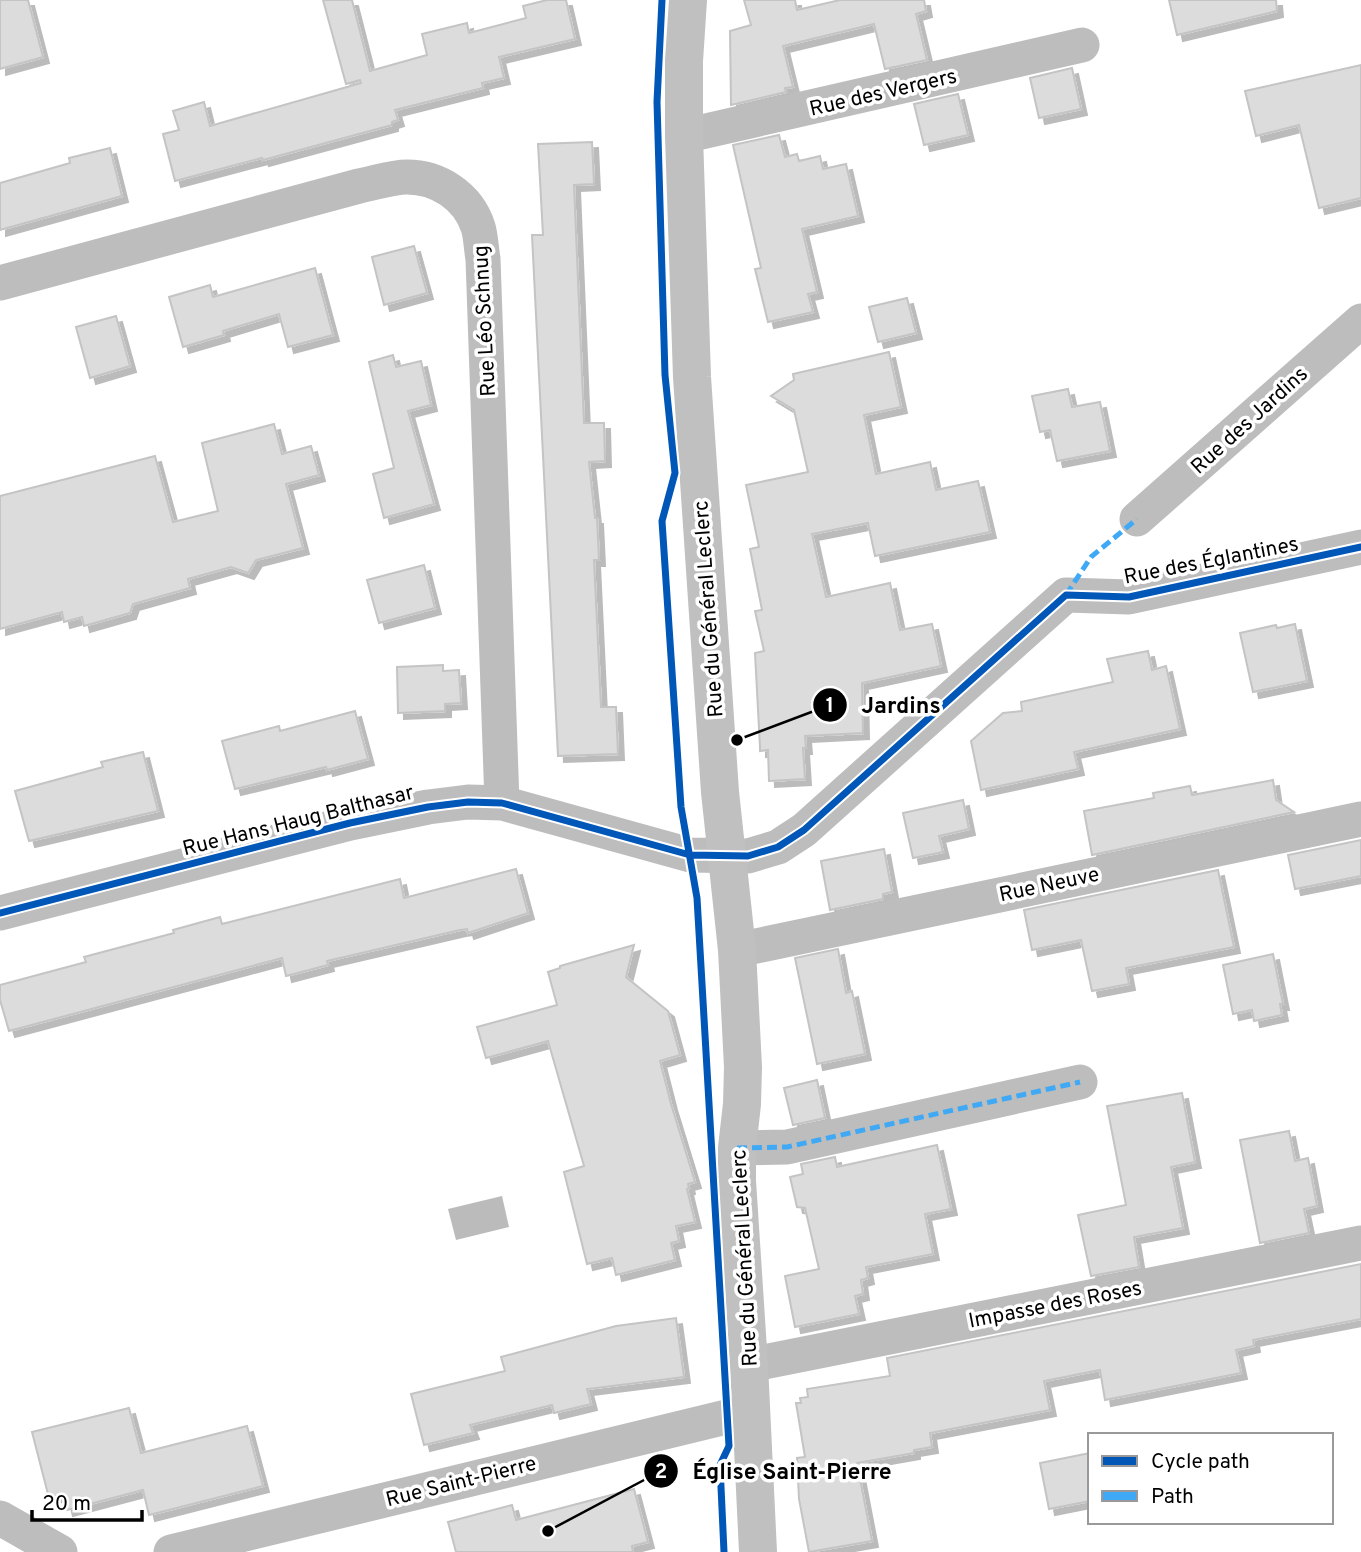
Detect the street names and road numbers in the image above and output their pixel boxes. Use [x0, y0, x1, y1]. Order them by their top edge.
street label: Rue des Vergers [807, 63, 960, 124]
street label: Rue Léo Schnug [468, 245, 503, 397]
street label: Rue des Jardins [1186, 361, 1314, 481]
street label: Rue du Général Leclerc [688, 499, 731, 718]
street label: Rue des Églantines [1122, 530, 1301, 592]
street label: Rue Hans Haug Balthasar [180, 780, 417, 863]
street label: Rue Neuve [997, 862, 1102, 909]
street label: Rue du Général Leclerc [726, 1149, 765, 1367]
street label: Impasse des Roses [966, 1275, 1144, 1336]
street label: Rue Saint-Pierre [383, 1451, 539, 1514]

